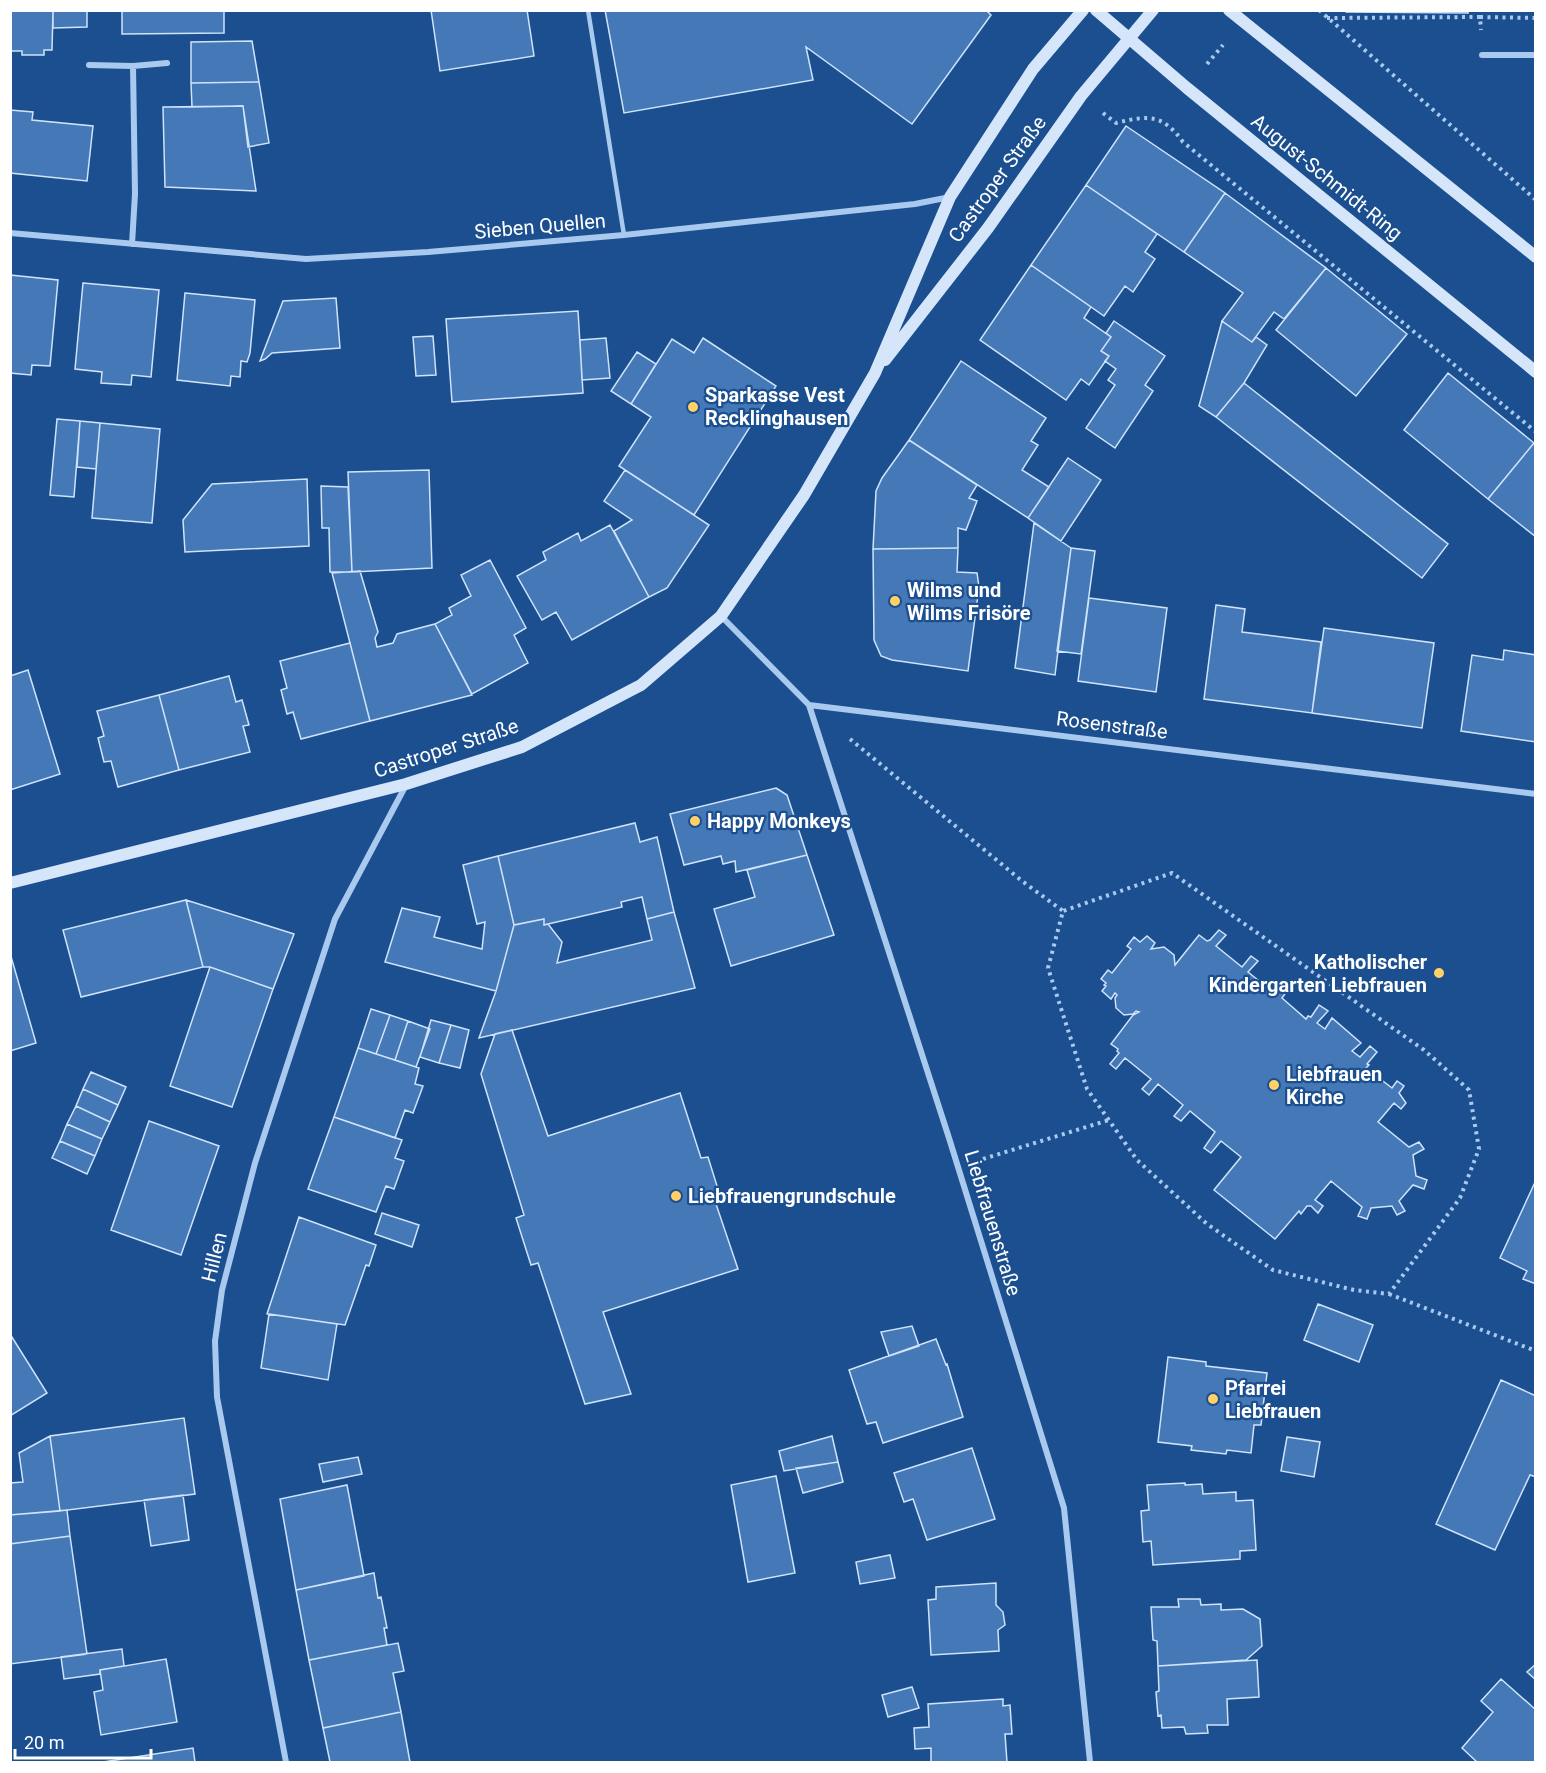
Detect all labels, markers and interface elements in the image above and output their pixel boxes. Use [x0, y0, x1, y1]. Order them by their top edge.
street label: August-Schmidt-Ring [1247, 109, 1407, 245]
street label: Castroper Straße [943, 111, 1051, 247]
street label: Sieben Quellen [473, 208, 607, 244]
place label: Sparkasse Vest Recklinghausen [705, 383, 848, 430]
marker: Sparkasse Vest Recklinghausen [686, 400, 700, 414]
place label: Wilms und Wilms Frisöre [907, 578, 1031, 625]
marker: Wilms und Wilms Frisöre [888, 594, 902, 608]
street label: Rosenstraße [1055, 706, 1169, 744]
street label: Castroper Straße [371, 713, 521, 783]
place label: Happy Monkeys [707, 809, 851, 833]
marker: Happy Monkeys [688, 814, 702, 828]
place label: Katholischer Kindergarten Liebfrauen [1209, 950, 1428, 997]
marker: Katholischer Kindergarten Liebfrauen [1432, 966, 1446, 980]
place label: Liebfrauen Kirche [1286, 1062, 1382, 1109]
marker: Liebfrauen Kirche [1267, 1078, 1281, 1092]
street label: Liebfrauenstraße [959, 1147, 1027, 1299]
place label: Liebfrauengrundschule [688, 1184, 896, 1208]
marker: Liebfrauengrundschule [669, 1189, 683, 1203]
street label: Hillen [196, 1230, 232, 1284]
place label: Pfarrei Liebfrauen [1225, 1376, 1321, 1423]
marker: Pfarrei Liebfrauen [1206, 1392, 1220, 1406]
scale bar [15, 1722, 152, 1760]
text: 20 m [24, 1732, 64, 1753]

